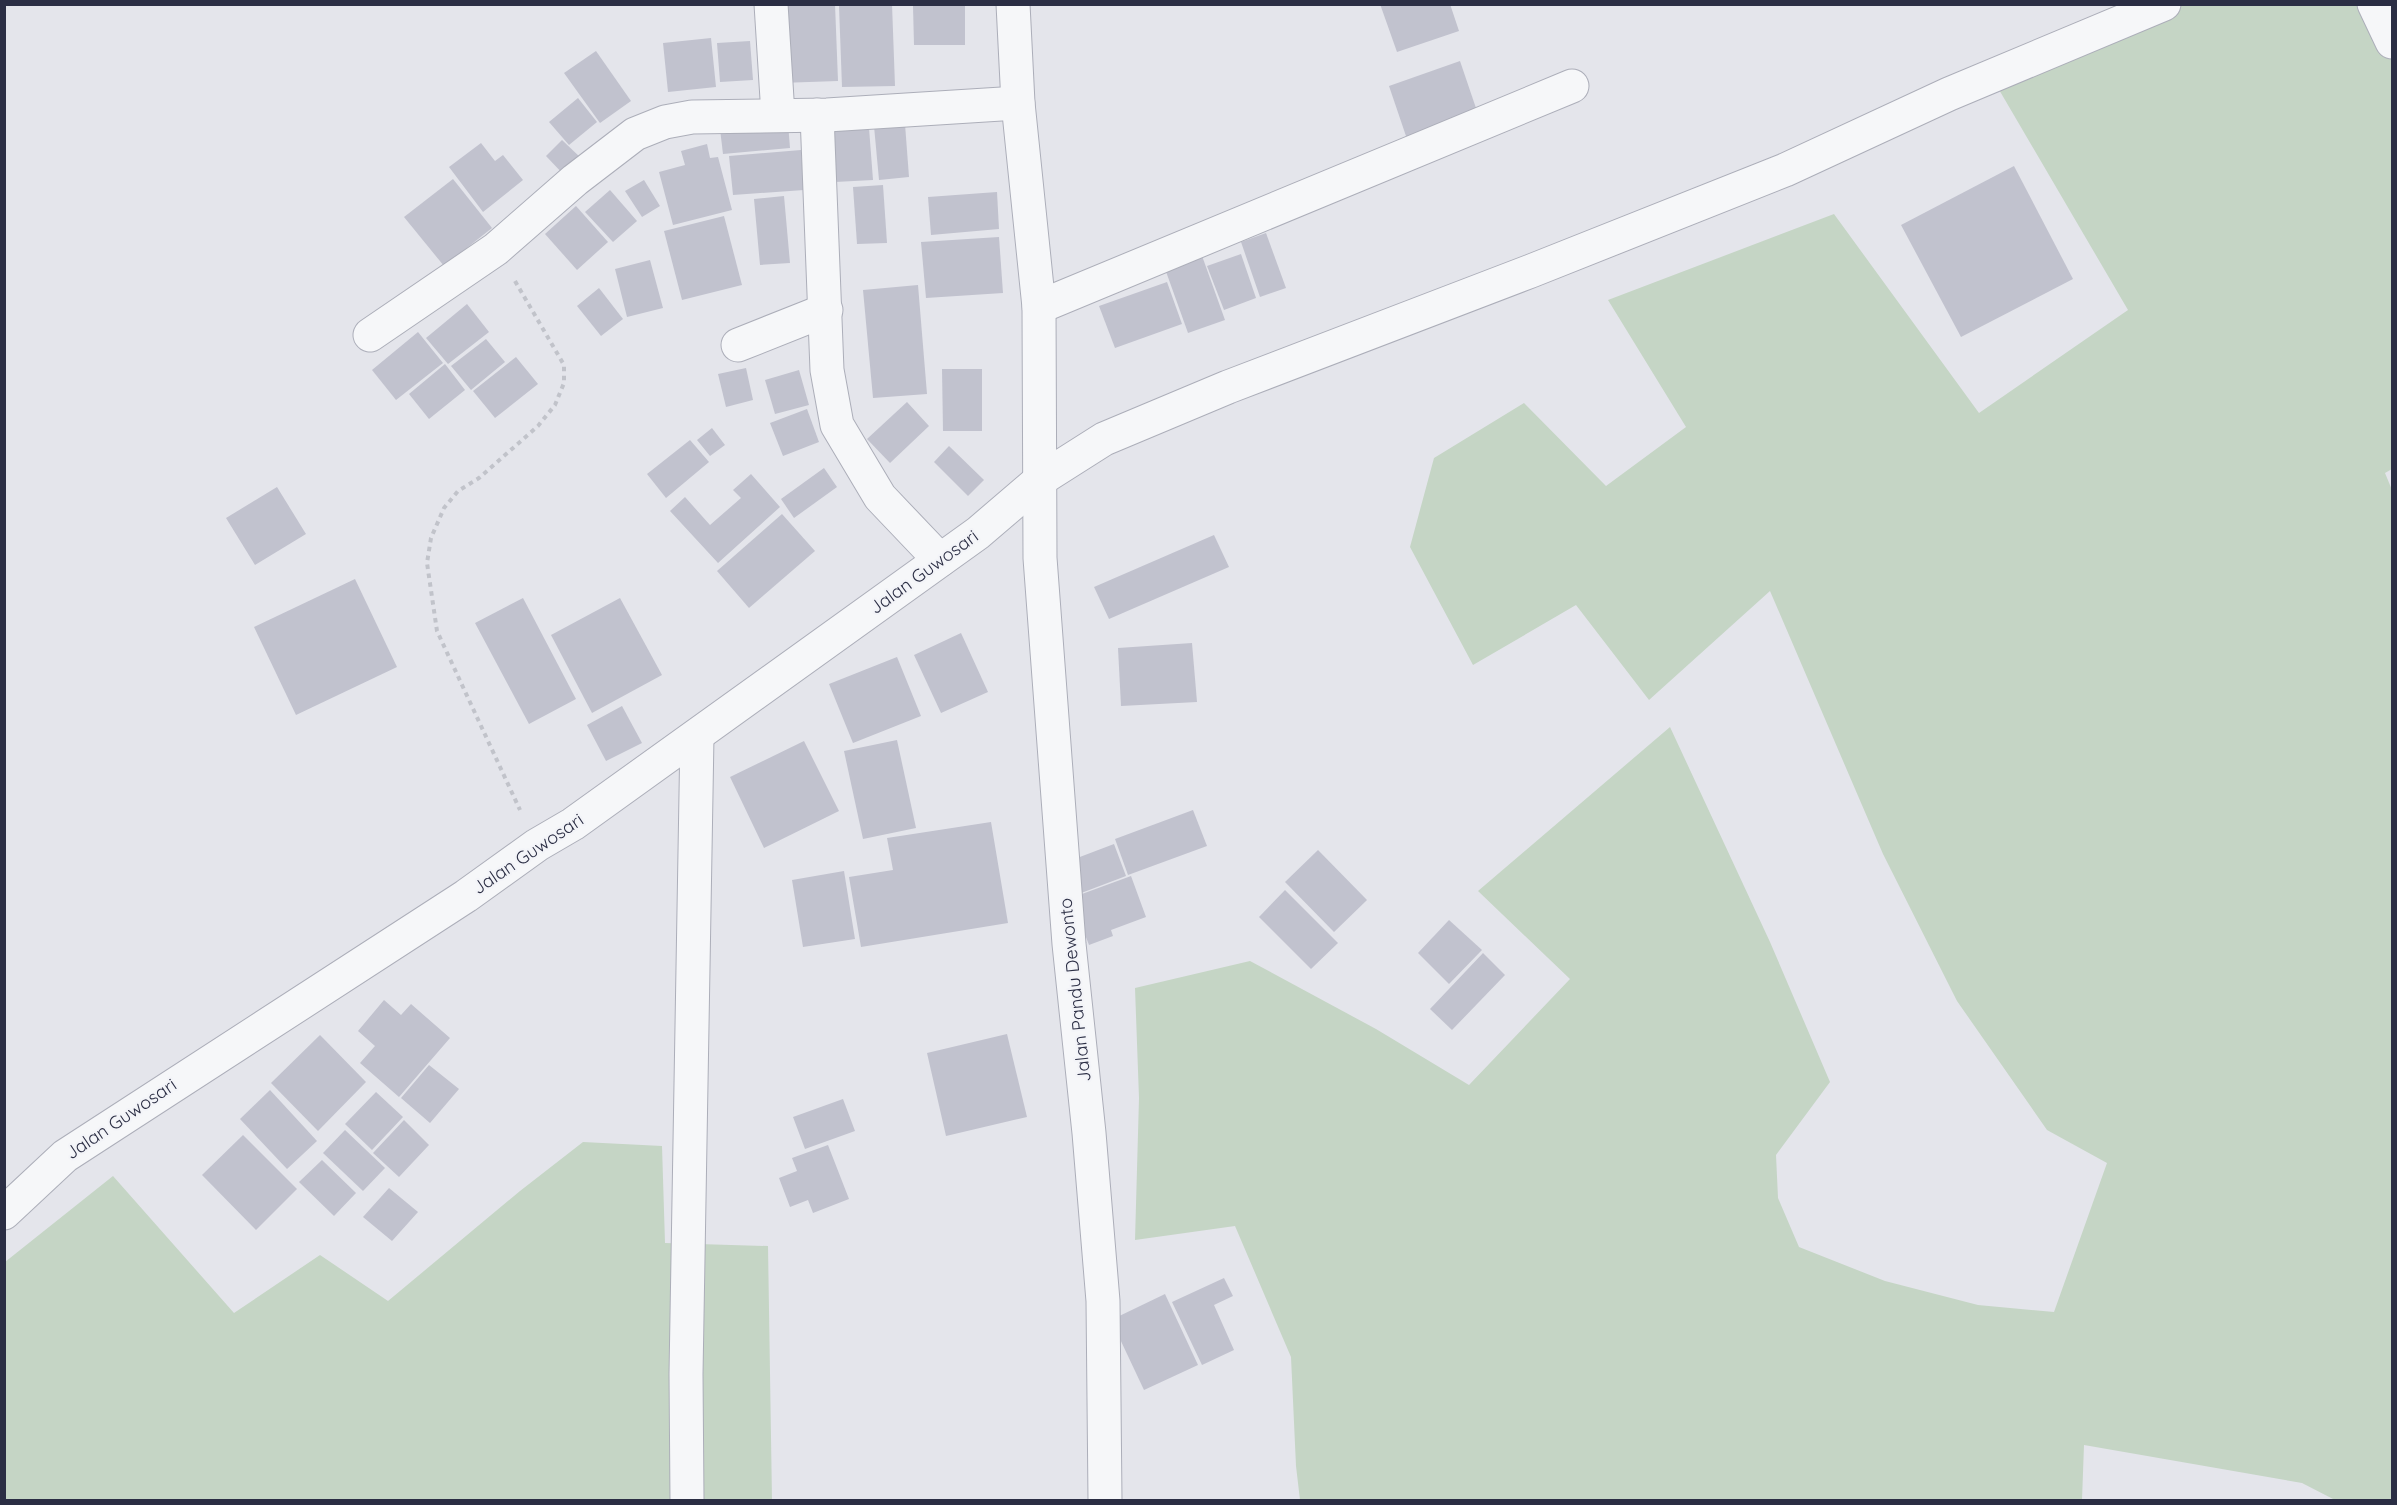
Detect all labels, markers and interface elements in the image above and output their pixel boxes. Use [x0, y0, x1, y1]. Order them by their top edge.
street label: Jalan Guwosari [865, 524, 983, 619]
street label: Jalan Guwosari [468, 808, 588, 899]
street label: Jalan Pandu Dewonto [1053, 897, 1096, 1083]
street label: Jalan Guwosari [61, 1073, 181, 1164]

